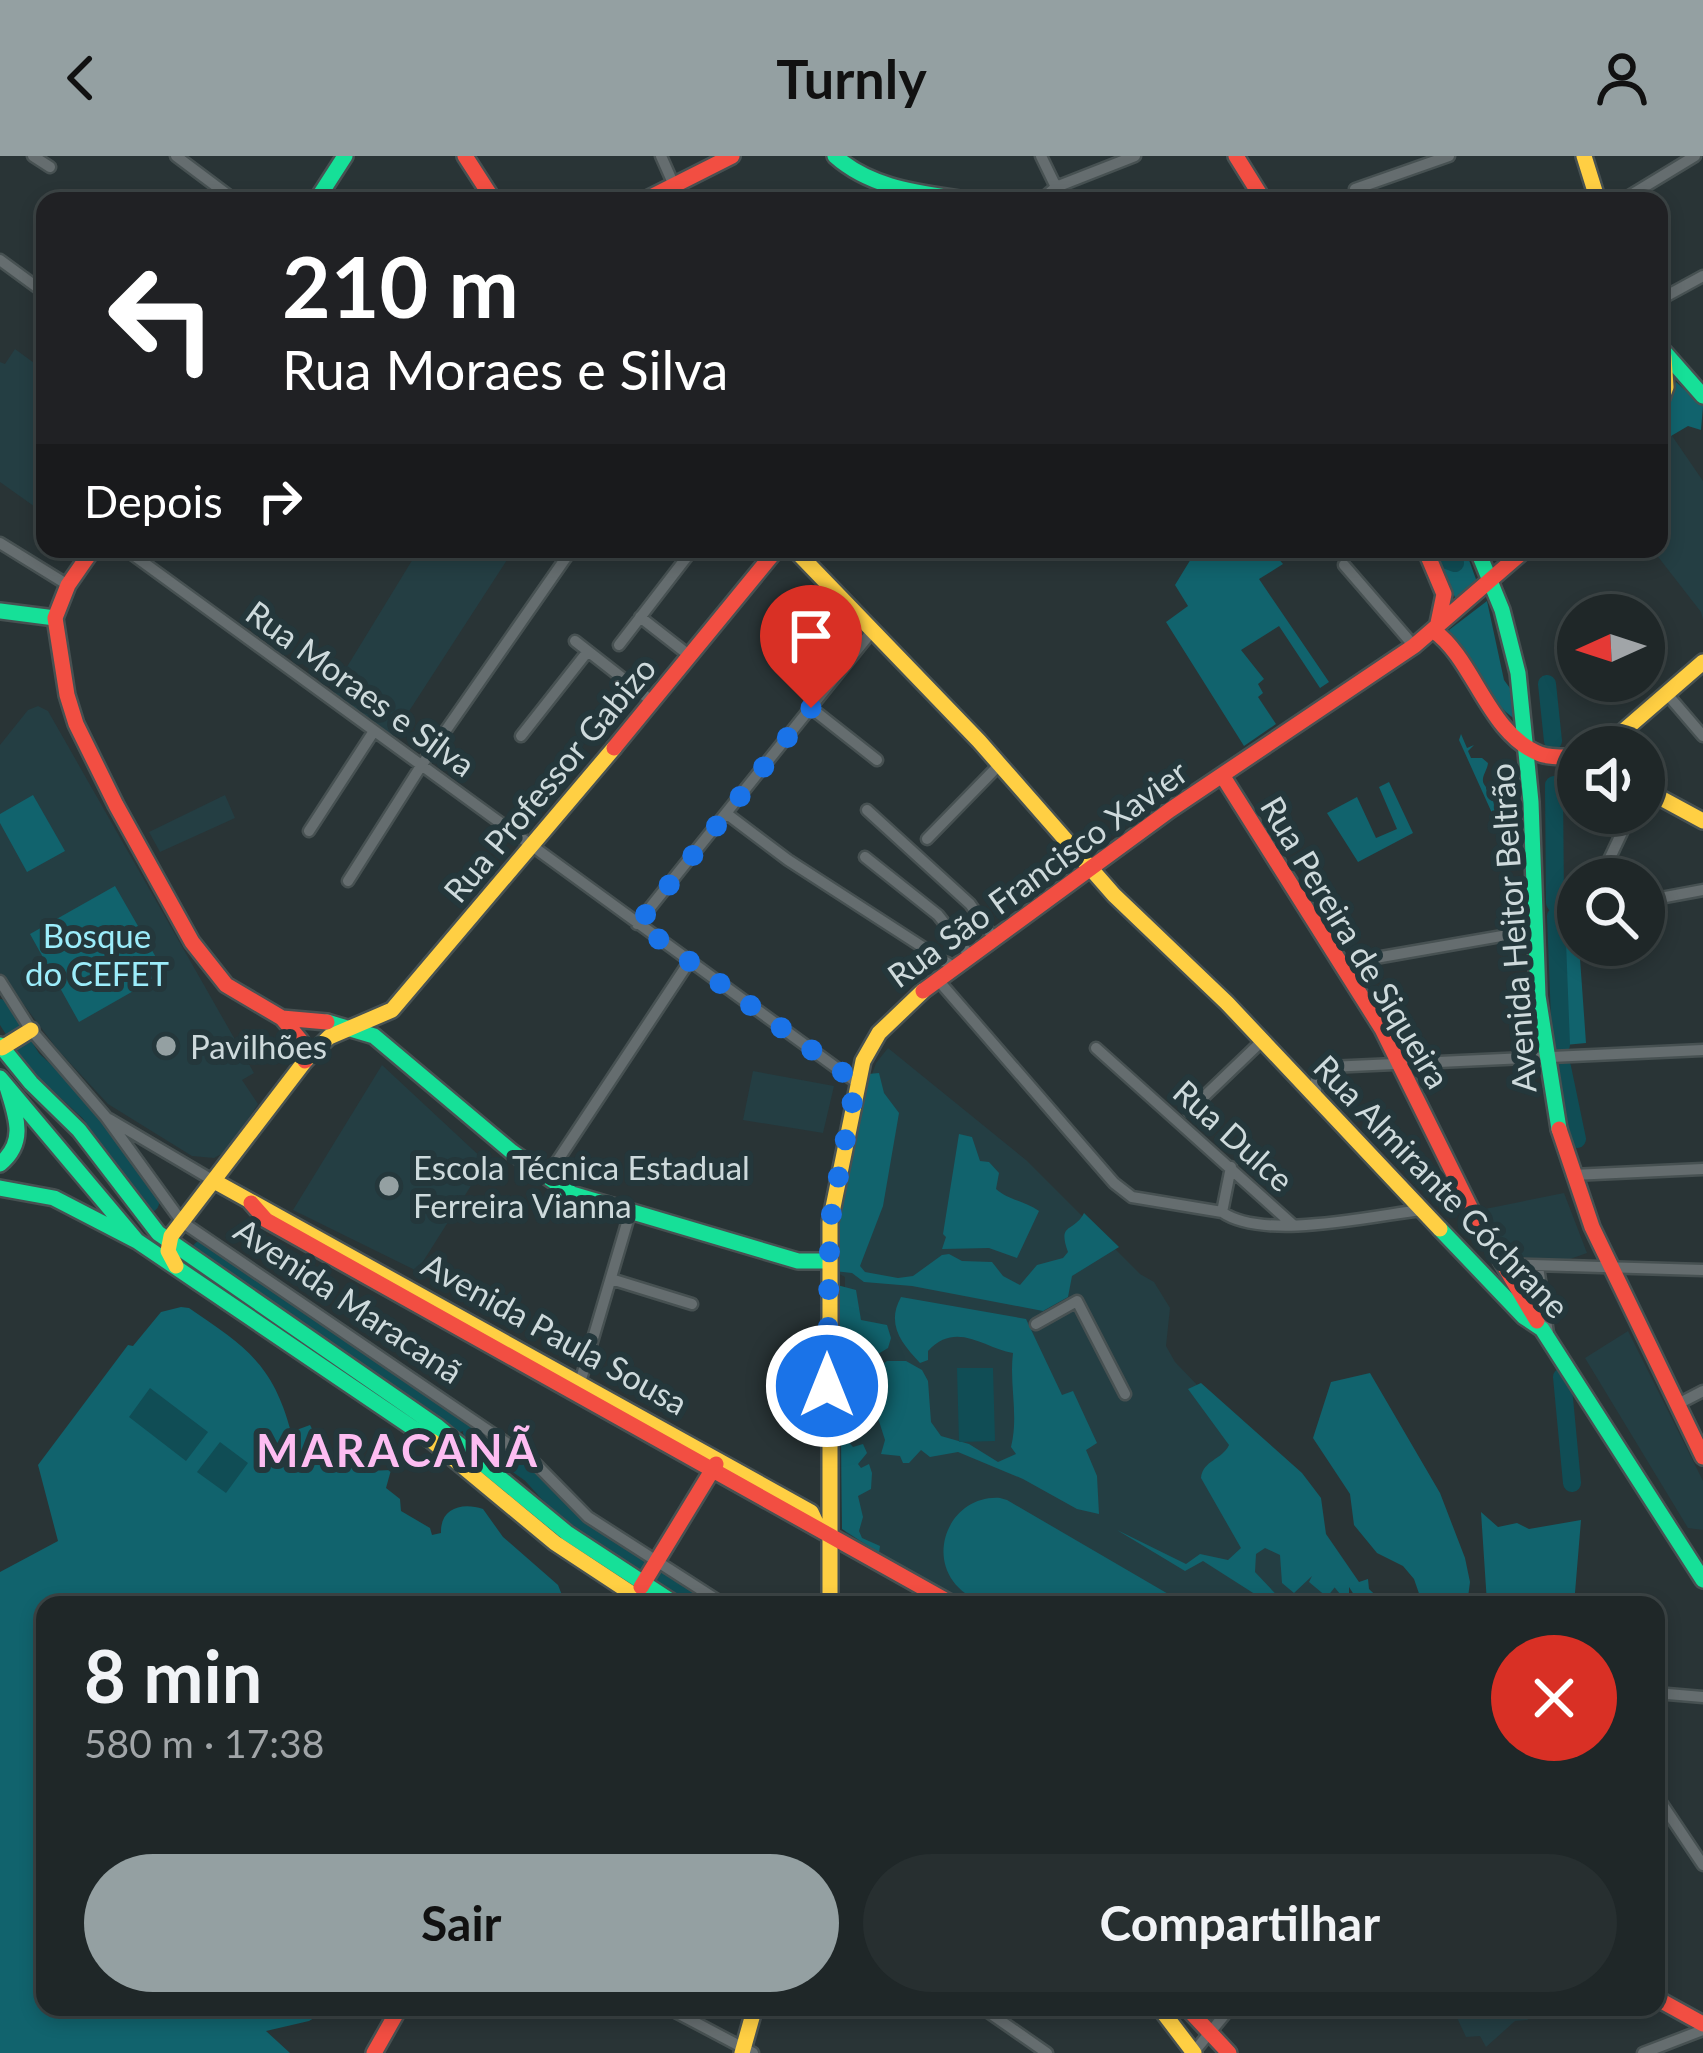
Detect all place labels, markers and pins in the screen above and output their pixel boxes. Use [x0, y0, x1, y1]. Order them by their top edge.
pin [760, 585, 862, 708]
place label: Pavilhões [190, 1026, 327, 1066]
marker: Pavilhões [153, 1033, 179, 1059]
place label: Escola Técnica Estadual Ferreira Vianna [413, 1147, 750, 1225]
marker: Escola Técnica Estadual Ferreira Vianna [376, 1173, 402, 1199]

